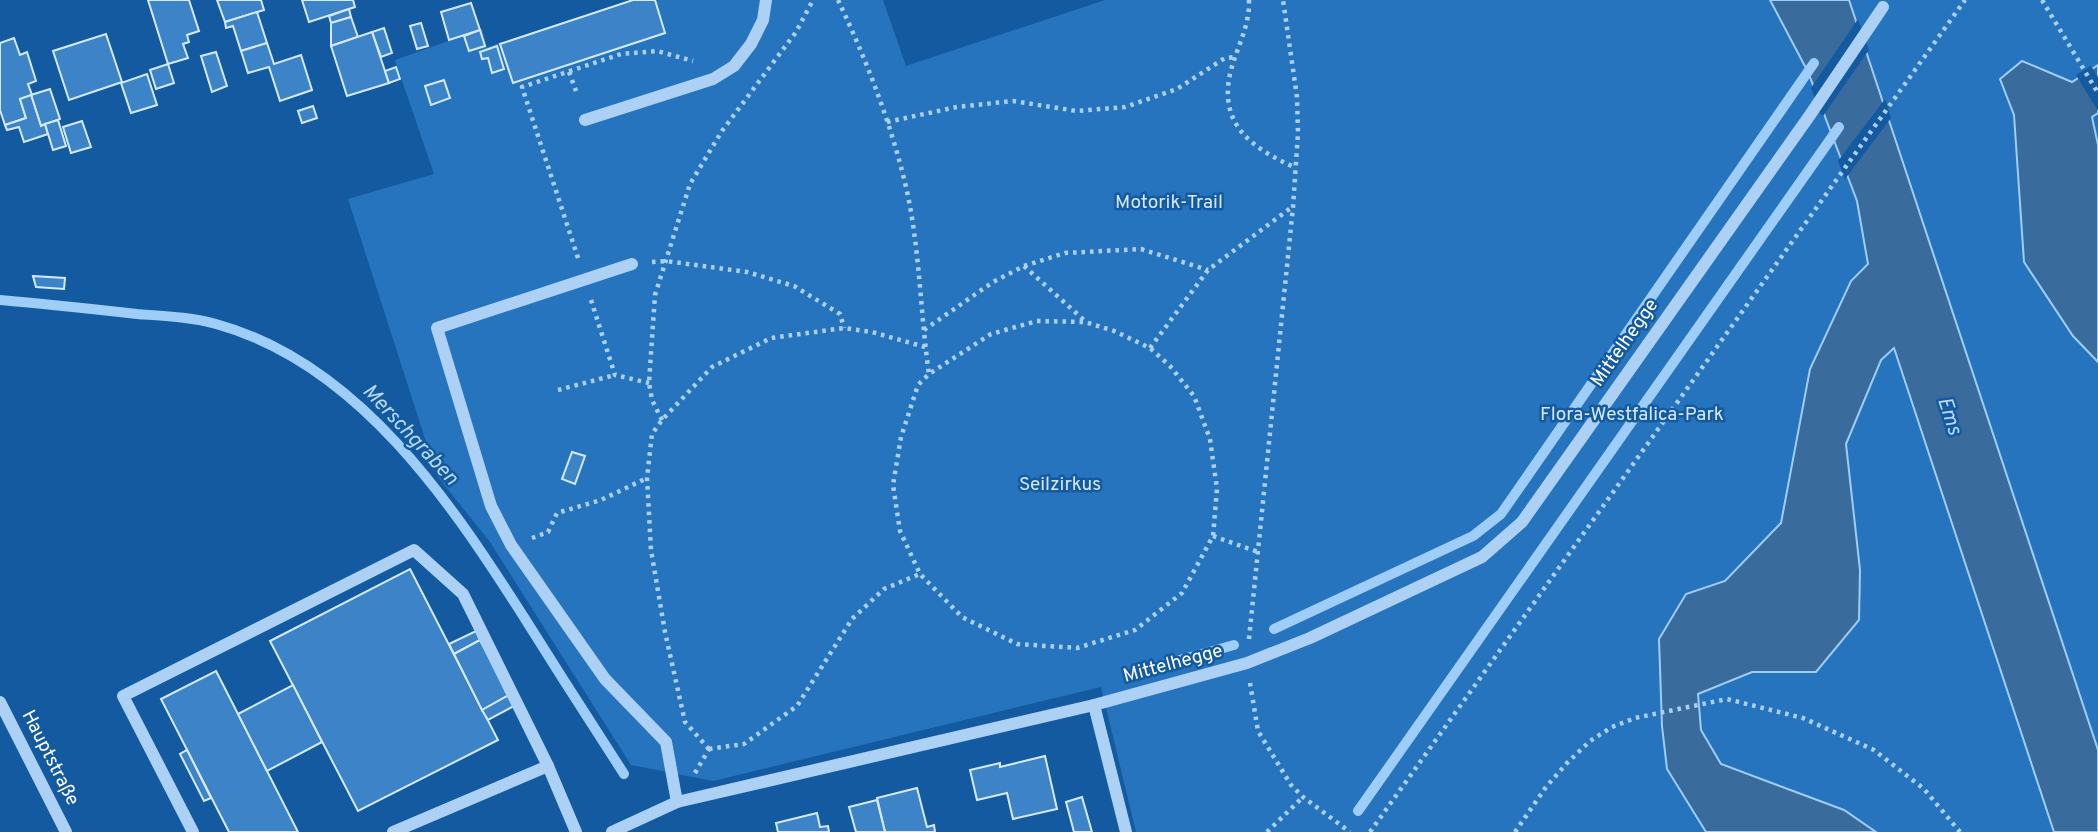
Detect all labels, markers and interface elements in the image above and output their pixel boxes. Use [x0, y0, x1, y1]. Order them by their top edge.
park label: Motorik-Trail [1115, 191, 1223, 215]
street label: Mittelhegge [1586, 294, 1664, 392]
water label: Merschgraben [356, 378, 464, 492]
water label: Ems [1930, 394, 1968, 439]
park label: Flora-Westfalica-Park [1540, 403, 1724, 427]
park label: Seilzirkus [1019, 473, 1101, 497]
street label: Mittelhegge [1121, 639, 1225, 689]
street label: Hauptstraße [16, 706, 84, 810]

